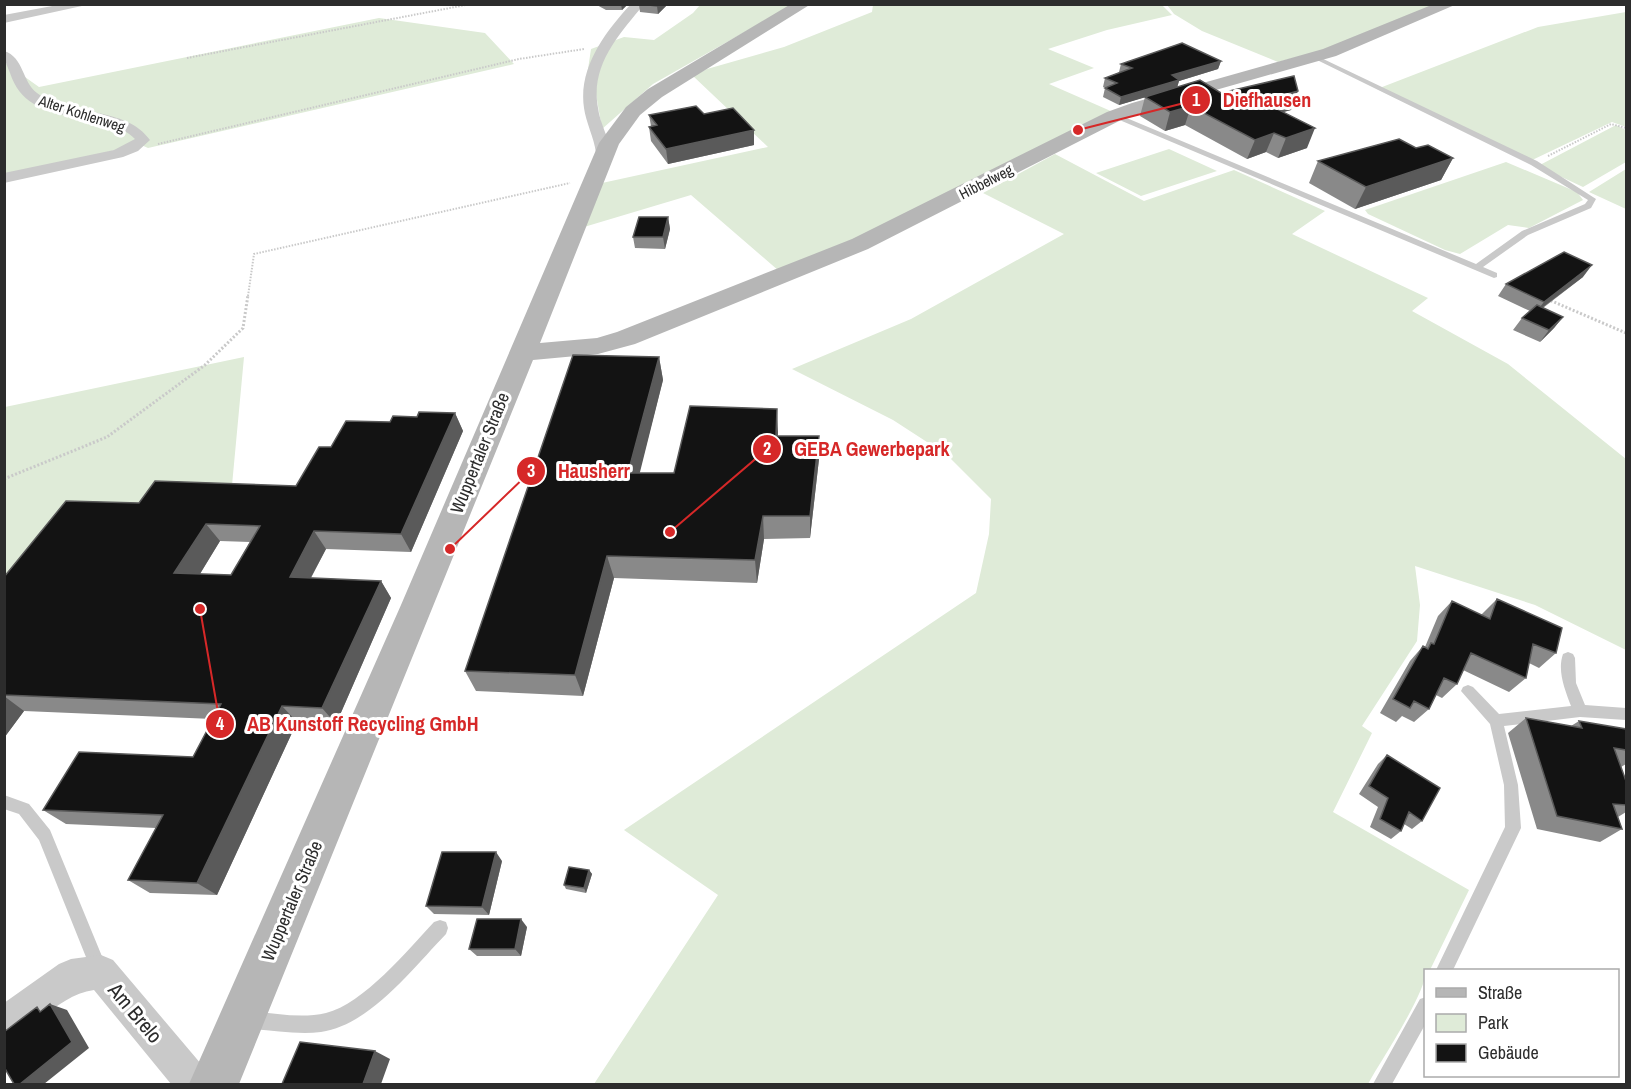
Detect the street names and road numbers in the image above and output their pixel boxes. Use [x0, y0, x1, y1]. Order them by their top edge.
street label: Alter Kohlenweg [35, 89, 128, 137]
street label: Hibbelweg [955, 159, 1017, 204]
street label: Wuppertaler Straße [444, 389, 515, 517]
street label: Wuppertaler Straße [255, 837, 328, 965]
street label: Am Brelo [101, 975, 169, 1049]

